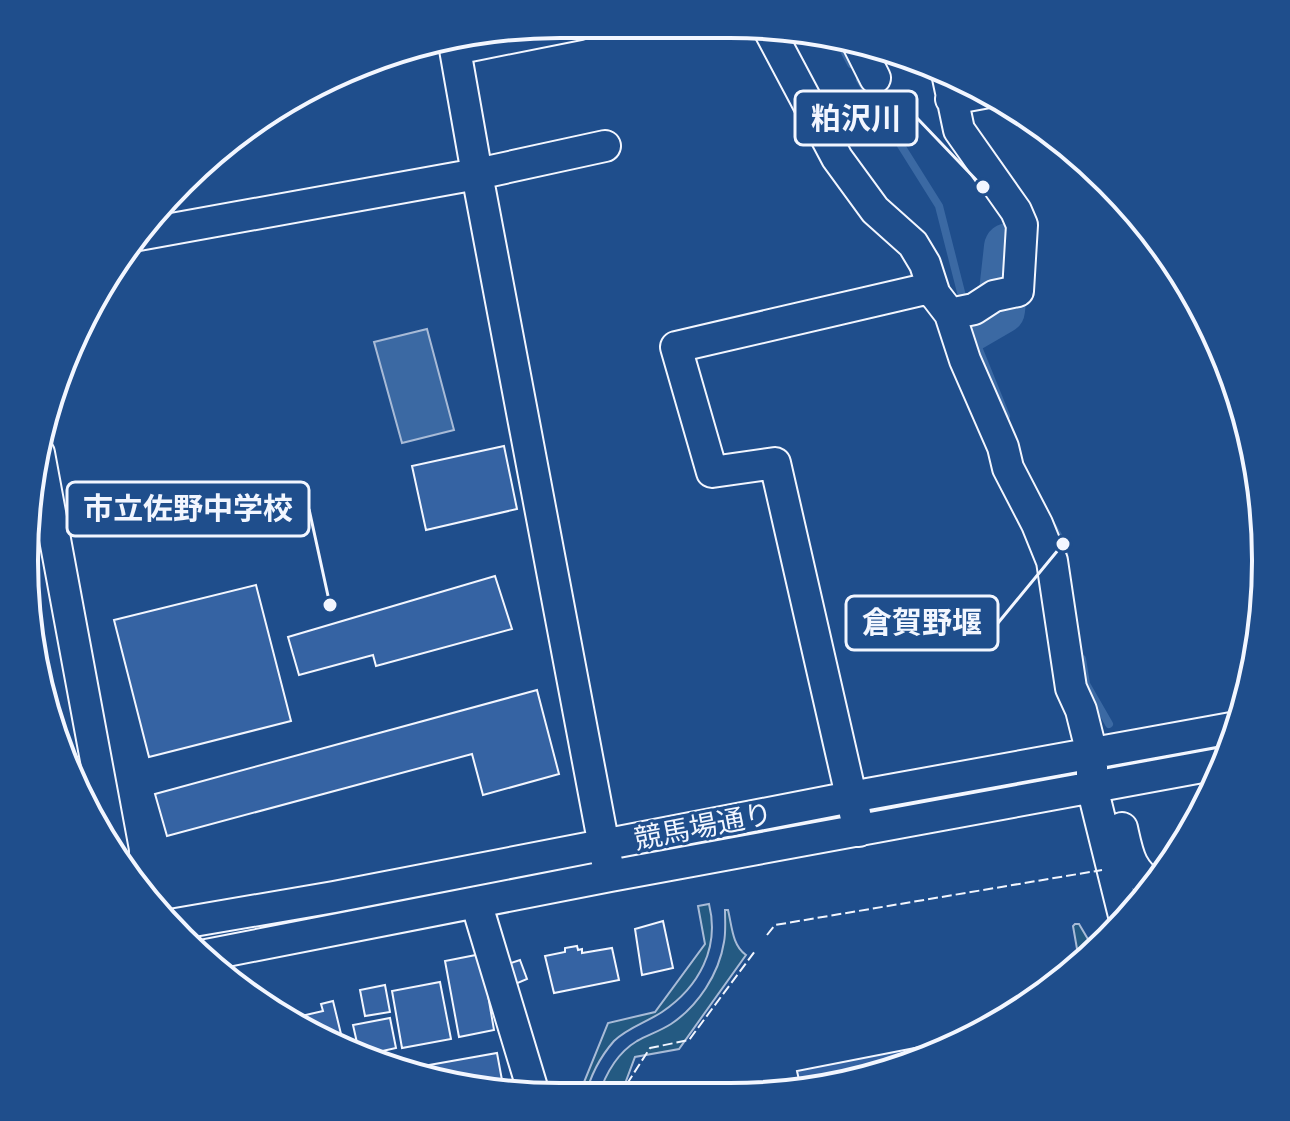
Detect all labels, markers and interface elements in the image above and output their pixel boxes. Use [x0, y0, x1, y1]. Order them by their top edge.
callout: 粕沢川 [795, 91, 917, 145]
text: 粕沢川 [811, 99, 901, 137]
callout: 市立佐野中学校 [67, 482, 309, 536]
text: 市立佐野中学校 [83, 489, 293, 527]
callout: 倉賀野堰 [846, 596, 998, 650]
text: 倉賀野堰 [862, 603, 982, 641]
street label: 競馬場通り [631, 795, 775, 856]

